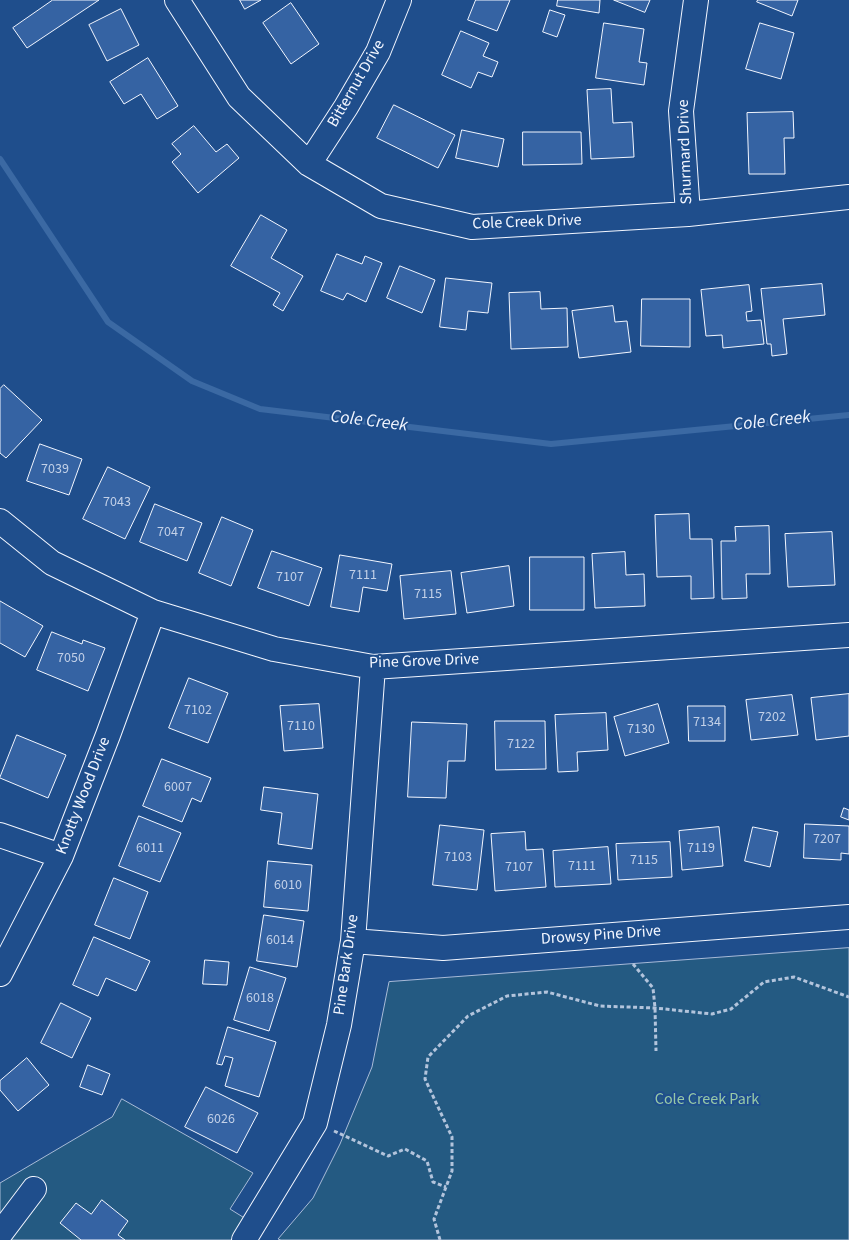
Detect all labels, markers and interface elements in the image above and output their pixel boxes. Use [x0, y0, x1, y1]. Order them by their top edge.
street label: Bitternut Drive [324, 37, 390, 131]
street label: Shurmard Drive [675, 99, 697, 205]
street label: Cole Creek Drive [472, 211, 582, 235]
water label: Cole Creek [329, 407, 409, 437]
water label: Cole Creek [732, 407, 812, 437]
house number: 7039 [41, 462, 69, 478]
house number: 7043 [103, 495, 131, 511]
house number: 7047 [157, 525, 185, 541]
house number: 7111 [349, 568, 377, 584]
house number: 7107 [276, 570, 304, 586]
house number: 7115 [414, 587, 442, 603]
street label: Pine Grove Drive [369, 650, 479, 674]
house number: 7050 [57, 651, 85, 667]
house number: 7102 [184, 703, 212, 719]
house number: 7202 [758, 710, 786, 726]
house number: 7134 [693, 715, 721, 731]
house number: 7110 [287, 719, 315, 735]
house number: 7130 [627, 722, 655, 738]
street label: Knotty Wood Drive [53, 735, 115, 857]
house number: 7122 [507, 737, 535, 753]
house number: 6007 [164, 780, 192, 796]
house number: 7207 [813, 832, 841, 848]
house number: 6011 [136, 841, 164, 857]
house number: 7119 [687, 841, 715, 857]
house number: 7103 [444, 850, 472, 866]
house number: 7115 [630, 853, 658, 869]
house number: 7111 [568, 859, 596, 875]
house number: 7107 [505, 860, 533, 876]
house number: 6010 [274, 878, 302, 894]
street label: Pine Bark Drive [330, 913, 364, 1017]
street label: Drowsy Pine Drive [540, 922, 662, 950]
house number: 6014 [266, 933, 294, 949]
house number: 6018 [246, 991, 274, 1007]
park label: Cole Creek Park [655, 1090, 759, 1110]
house number: 6026 [207, 1112, 235, 1128]

